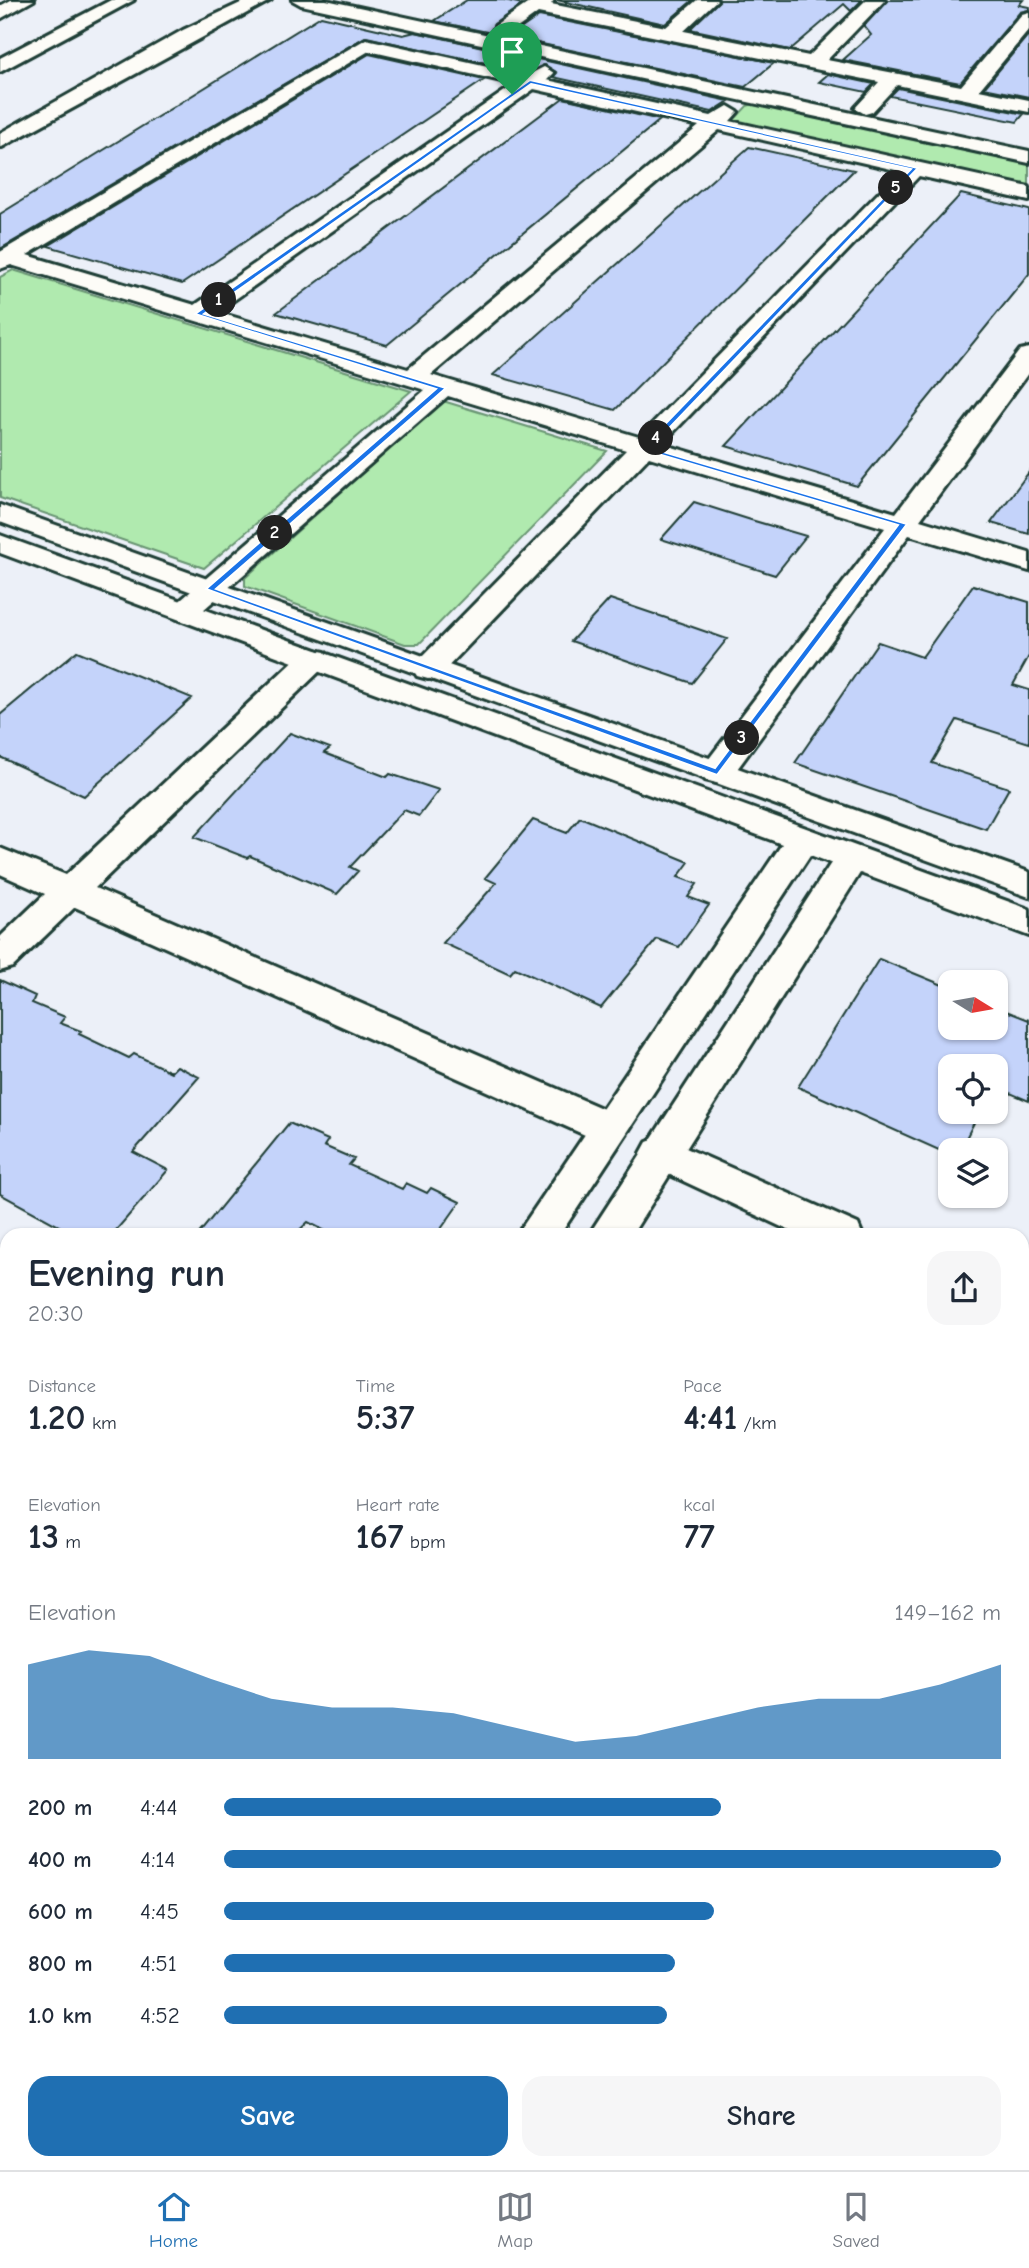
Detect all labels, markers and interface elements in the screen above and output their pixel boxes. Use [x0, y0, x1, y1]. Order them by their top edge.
pin [482, 22, 542, 94]
icon: arrive [493, 33, 531, 71]
pin: 5 [878, 170, 914, 206]
text: 5 [890, 176, 901, 198]
pin: 1 [202, 282, 236, 318]
text: 1 [215, 288, 222, 310]
pin: 4 [638, 420, 674, 456]
text: 4 [651, 426, 660, 448]
pin: 2 [258, 516, 292, 550]
text: 2 [270, 521, 279, 543]
pin: 3 [724, 720, 760, 756]
text: 3 [737, 726, 746, 748]
north arrow [938, 970, 1008, 1040]
map controls [938, 970, 1008, 1208]
button: locate [938, 1054, 1008, 1124]
button: layers [938, 1138, 1008, 1208]
button: share [927, 1251, 1001, 1325]
text: Evening run [28, 1252, 225, 1296]
text: 20:30 [28, 1300, 84, 1327]
text: Distance [28, 1375, 96, 1397]
text: Time [356, 1375, 395, 1397]
text: Pace [683, 1375, 722, 1397]
text: 1.20 [28, 1397, 86, 1438]
text: 5:37 [356, 1397, 415, 1438]
text: 4:41 [683, 1397, 737, 1438]
text: km [86, 1412, 117, 1434]
text: /km [737, 1412, 777, 1434]
text: Elevation [28, 1494, 101, 1516]
text: Heart rate [356, 1494, 439, 1516]
text: kcal [683, 1494, 715, 1516]
text: 13 [28, 1516, 59, 1557]
text: 167 [356, 1516, 403, 1557]
text: 77 [683, 1516, 715, 1557]
text: m [59, 1531, 81, 1553]
text: bpm [403, 1531, 446, 1553]
text: Elevation [28, 1599, 116, 1626]
text: 149–162 m [894, 1599, 1001, 1626]
text: 200 m [28, 1794, 92, 1821]
text: 4:44 [140, 1794, 178, 1821]
text: 400 m [28, 1846, 92, 1873]
text: 4:14 [140, 1846, 176, 1873]
text: 600 m [28, 1898, 93, 1925]
text: 4:45 [140, 1898, 179, 1925]
text: 800 m [28, 1950, 93, 1977]
text: 4:51 [140, 1950, 177, 1977]
text: 1.0 km [28, 2002, 92, 2029]
text: 4:52 [140, 2002, 180, 2029]
button: Save [28, 2076, 508, 2156]
button: Share [522, 2076, 1001, 2156]
tab: Home [149, 2188, 198, 2252]
tab: Map [496, 2188, 534, 2252]
tab: Saved [832, 2188, 880, 2252]

